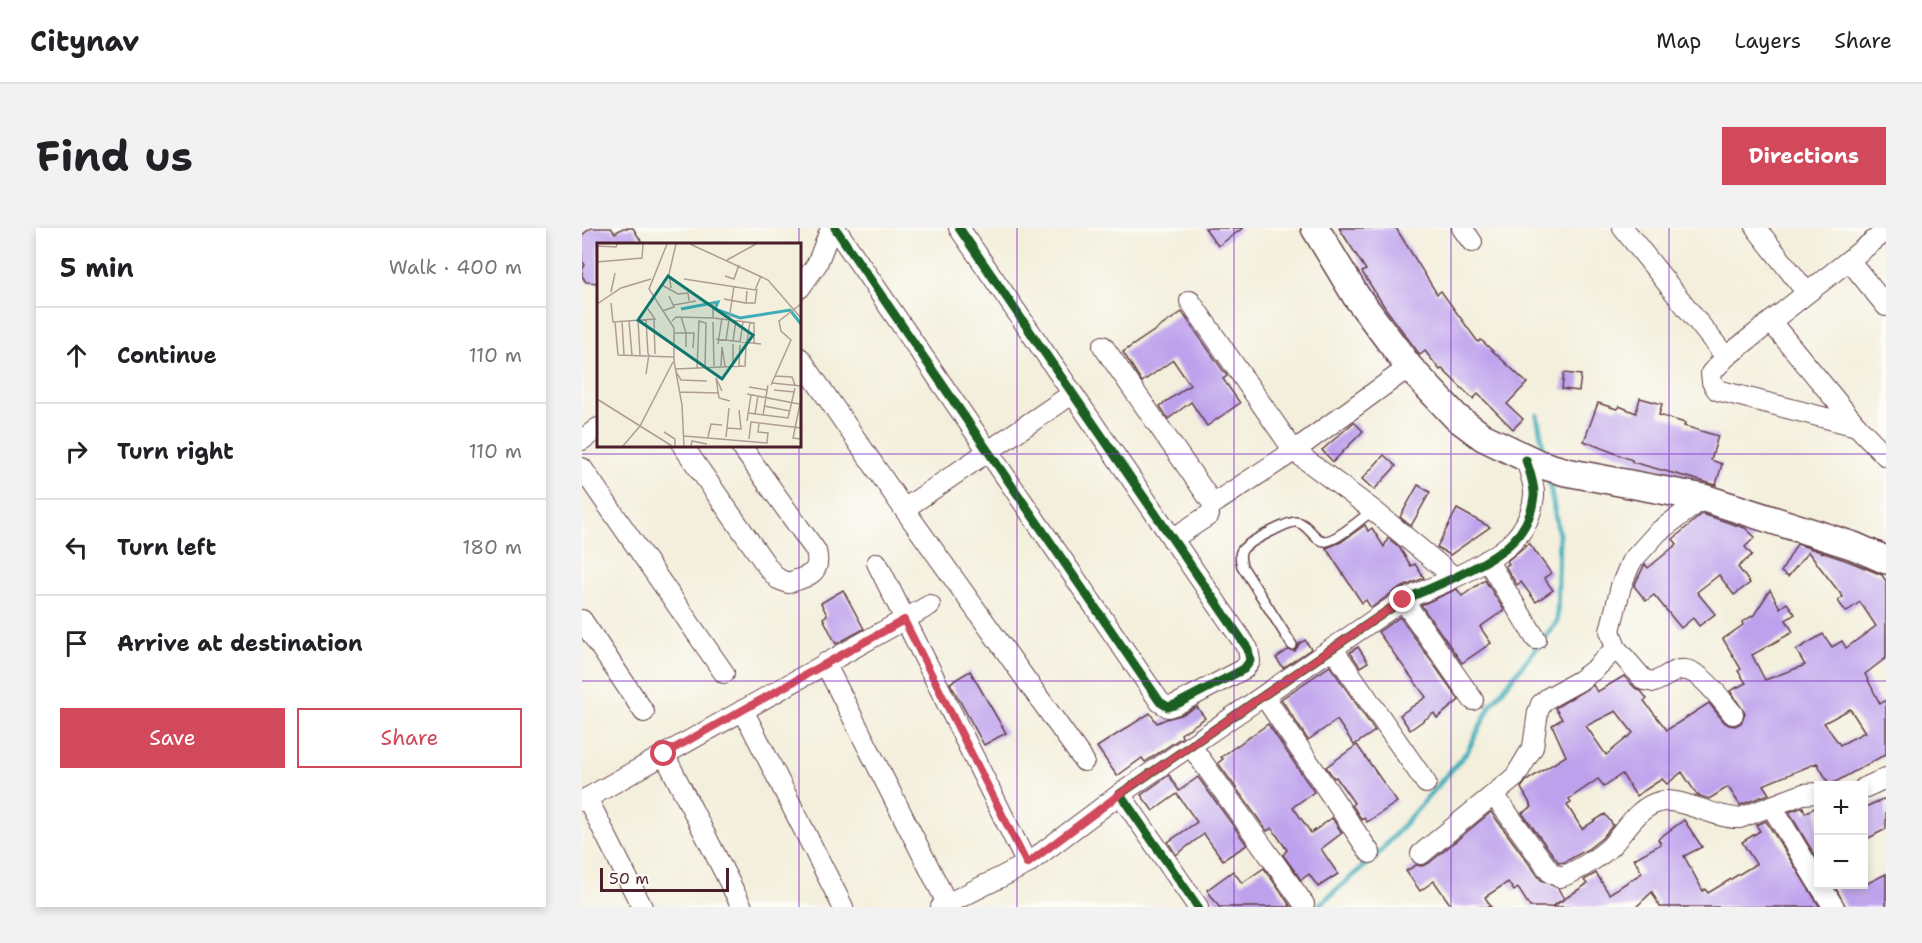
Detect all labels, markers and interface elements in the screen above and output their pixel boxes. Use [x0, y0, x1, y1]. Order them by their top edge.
text: Citynav [30, 22, 139, 60]
text: Map [1656, 27, 1701, 55]
text: Layers [1734, 27, 1801, 55]
text: Share [1834, 27, 1892, 55]
button: Directions [1722, 127, 1886, 185]
text: Find us [36, 128, 193, 184]
inset map [597, 243, 801, 447]
text: 5 min [60, 250, 134, 285]
text: Walk · 400 m [389, 254, 522, 280]
icon: ahead [60, 339, 93, 372]
text: Continue [117, 341, 217, 370]
text: 110 m [468, 342, 522, 368]
icon: right [60, 435, 93, 468]
text: Turn right [117, 437, 234, 466]
text: 110 m [468, 438, 522, 464]
icon: left [60, 531, 93, 564]
text: Turn left [117, 533, 216, 562]
text: 180 m [462, 534, 522, 560]
route end [1389, 586, 1415, 612]
icon: arrive [60, 627, 93, 660]
text: Arrive at destination [117, 629, 363, 658]
button: Save [60, 708, 285, 768]
button: Share [297, 708, 522, 768]
route start [650, 740, 676, 766]
map controls [1814, 781, 1868, 889]
button: + [1814, 781, 1868, 835]
button: − [1814, 835, 1868, 889]
scale bar [600, 865, 729, 892]
text: 50 m [609, 868, 649, 889]

